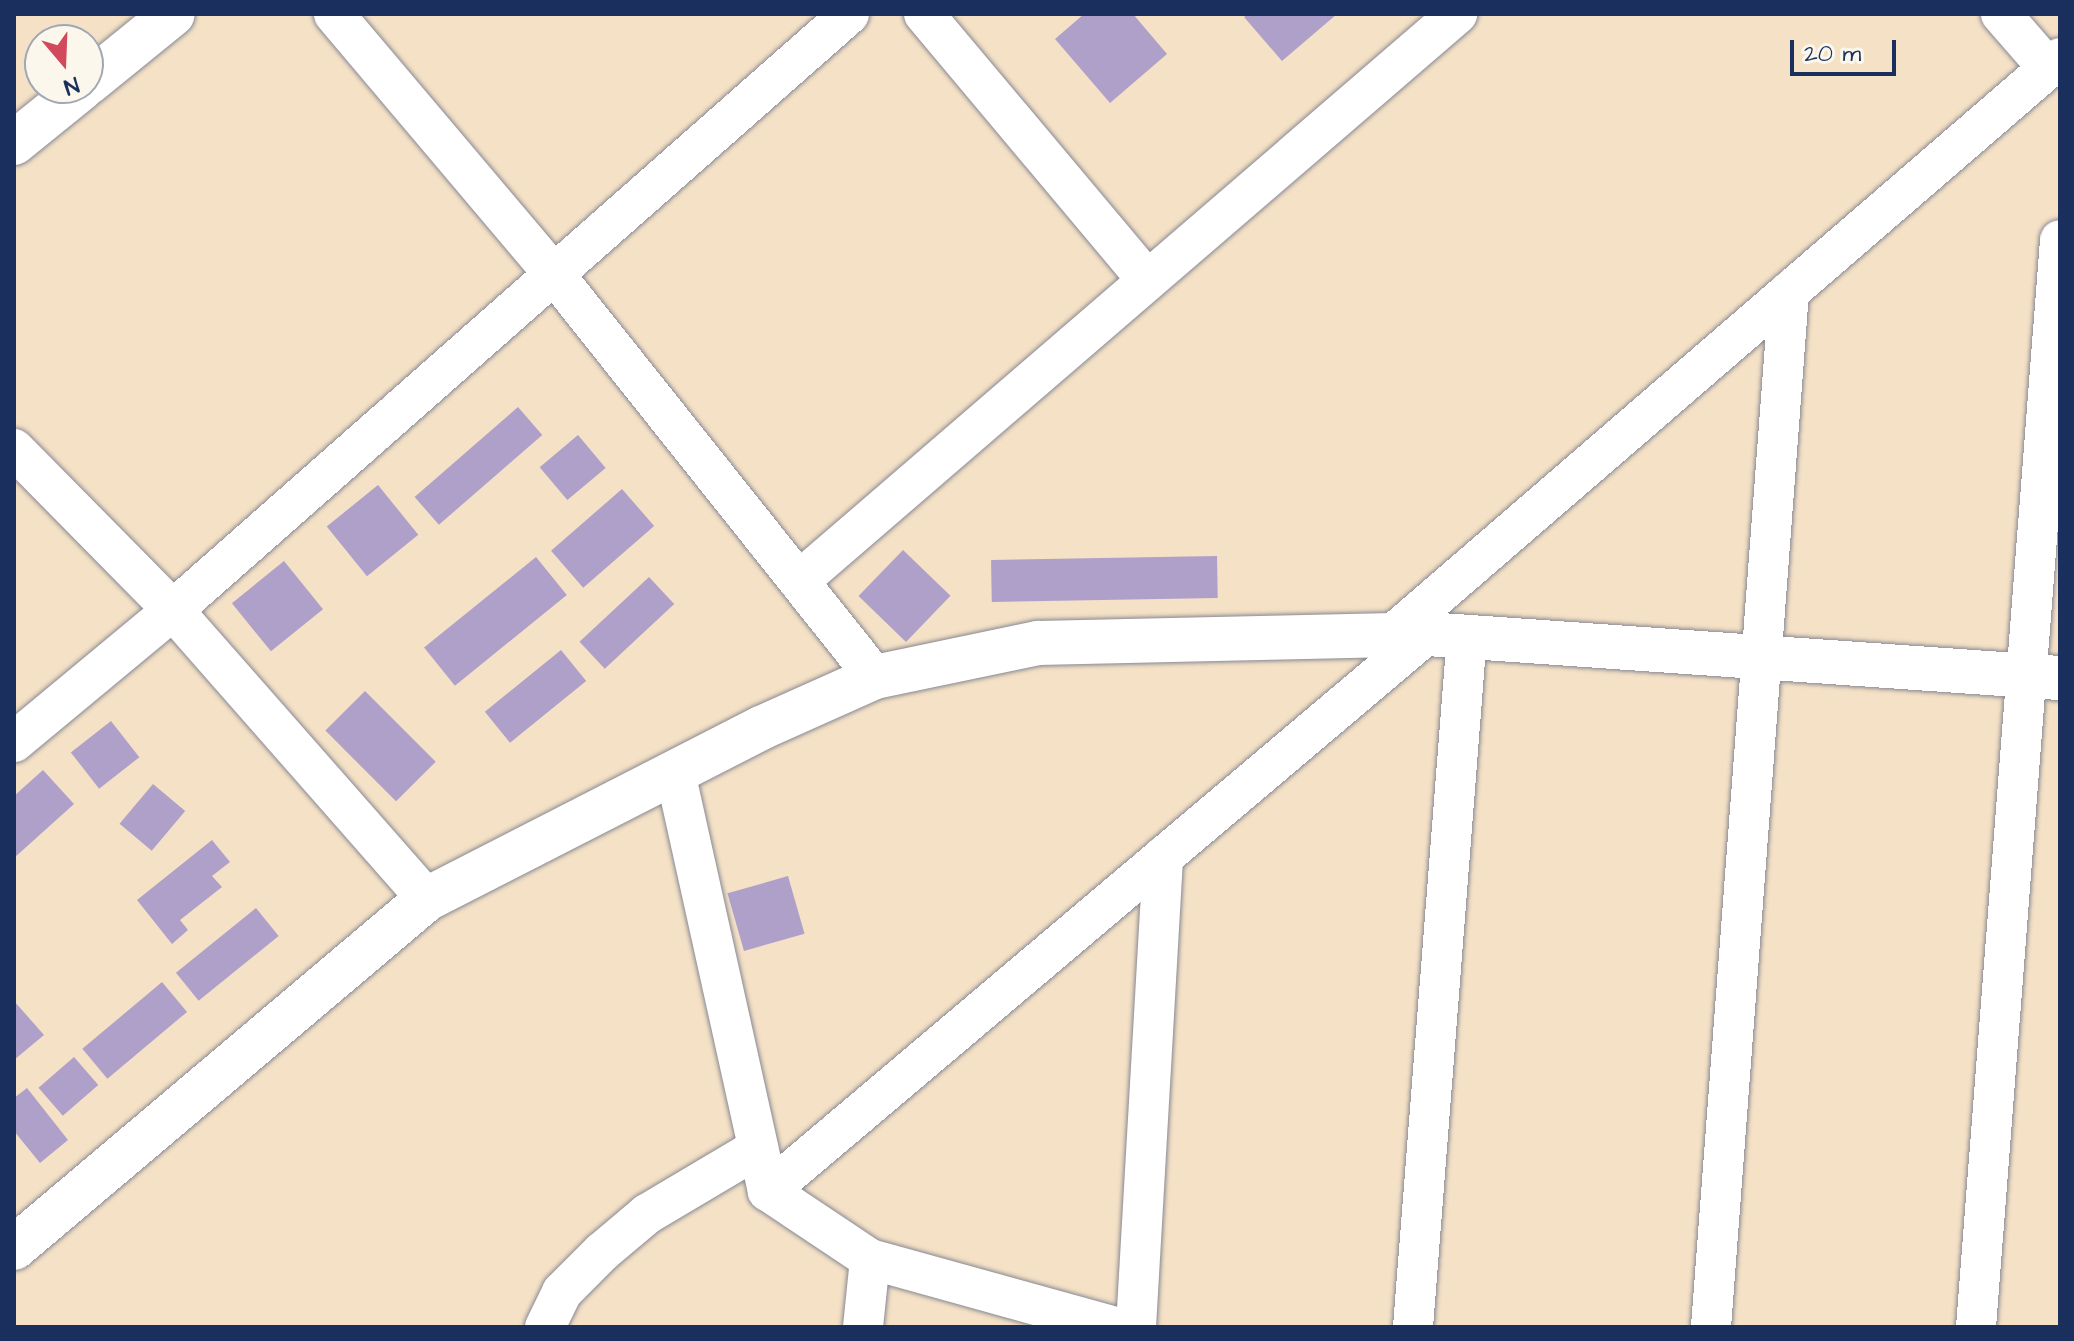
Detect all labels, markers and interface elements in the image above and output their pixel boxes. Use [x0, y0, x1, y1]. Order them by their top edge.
north arrow [24, 24, 104, 104]
scale bar [1794, 24, 1900, 74]
text: 20 m [1804, 37, 1861, 71]
text: N [60, 68, 83, 102]

